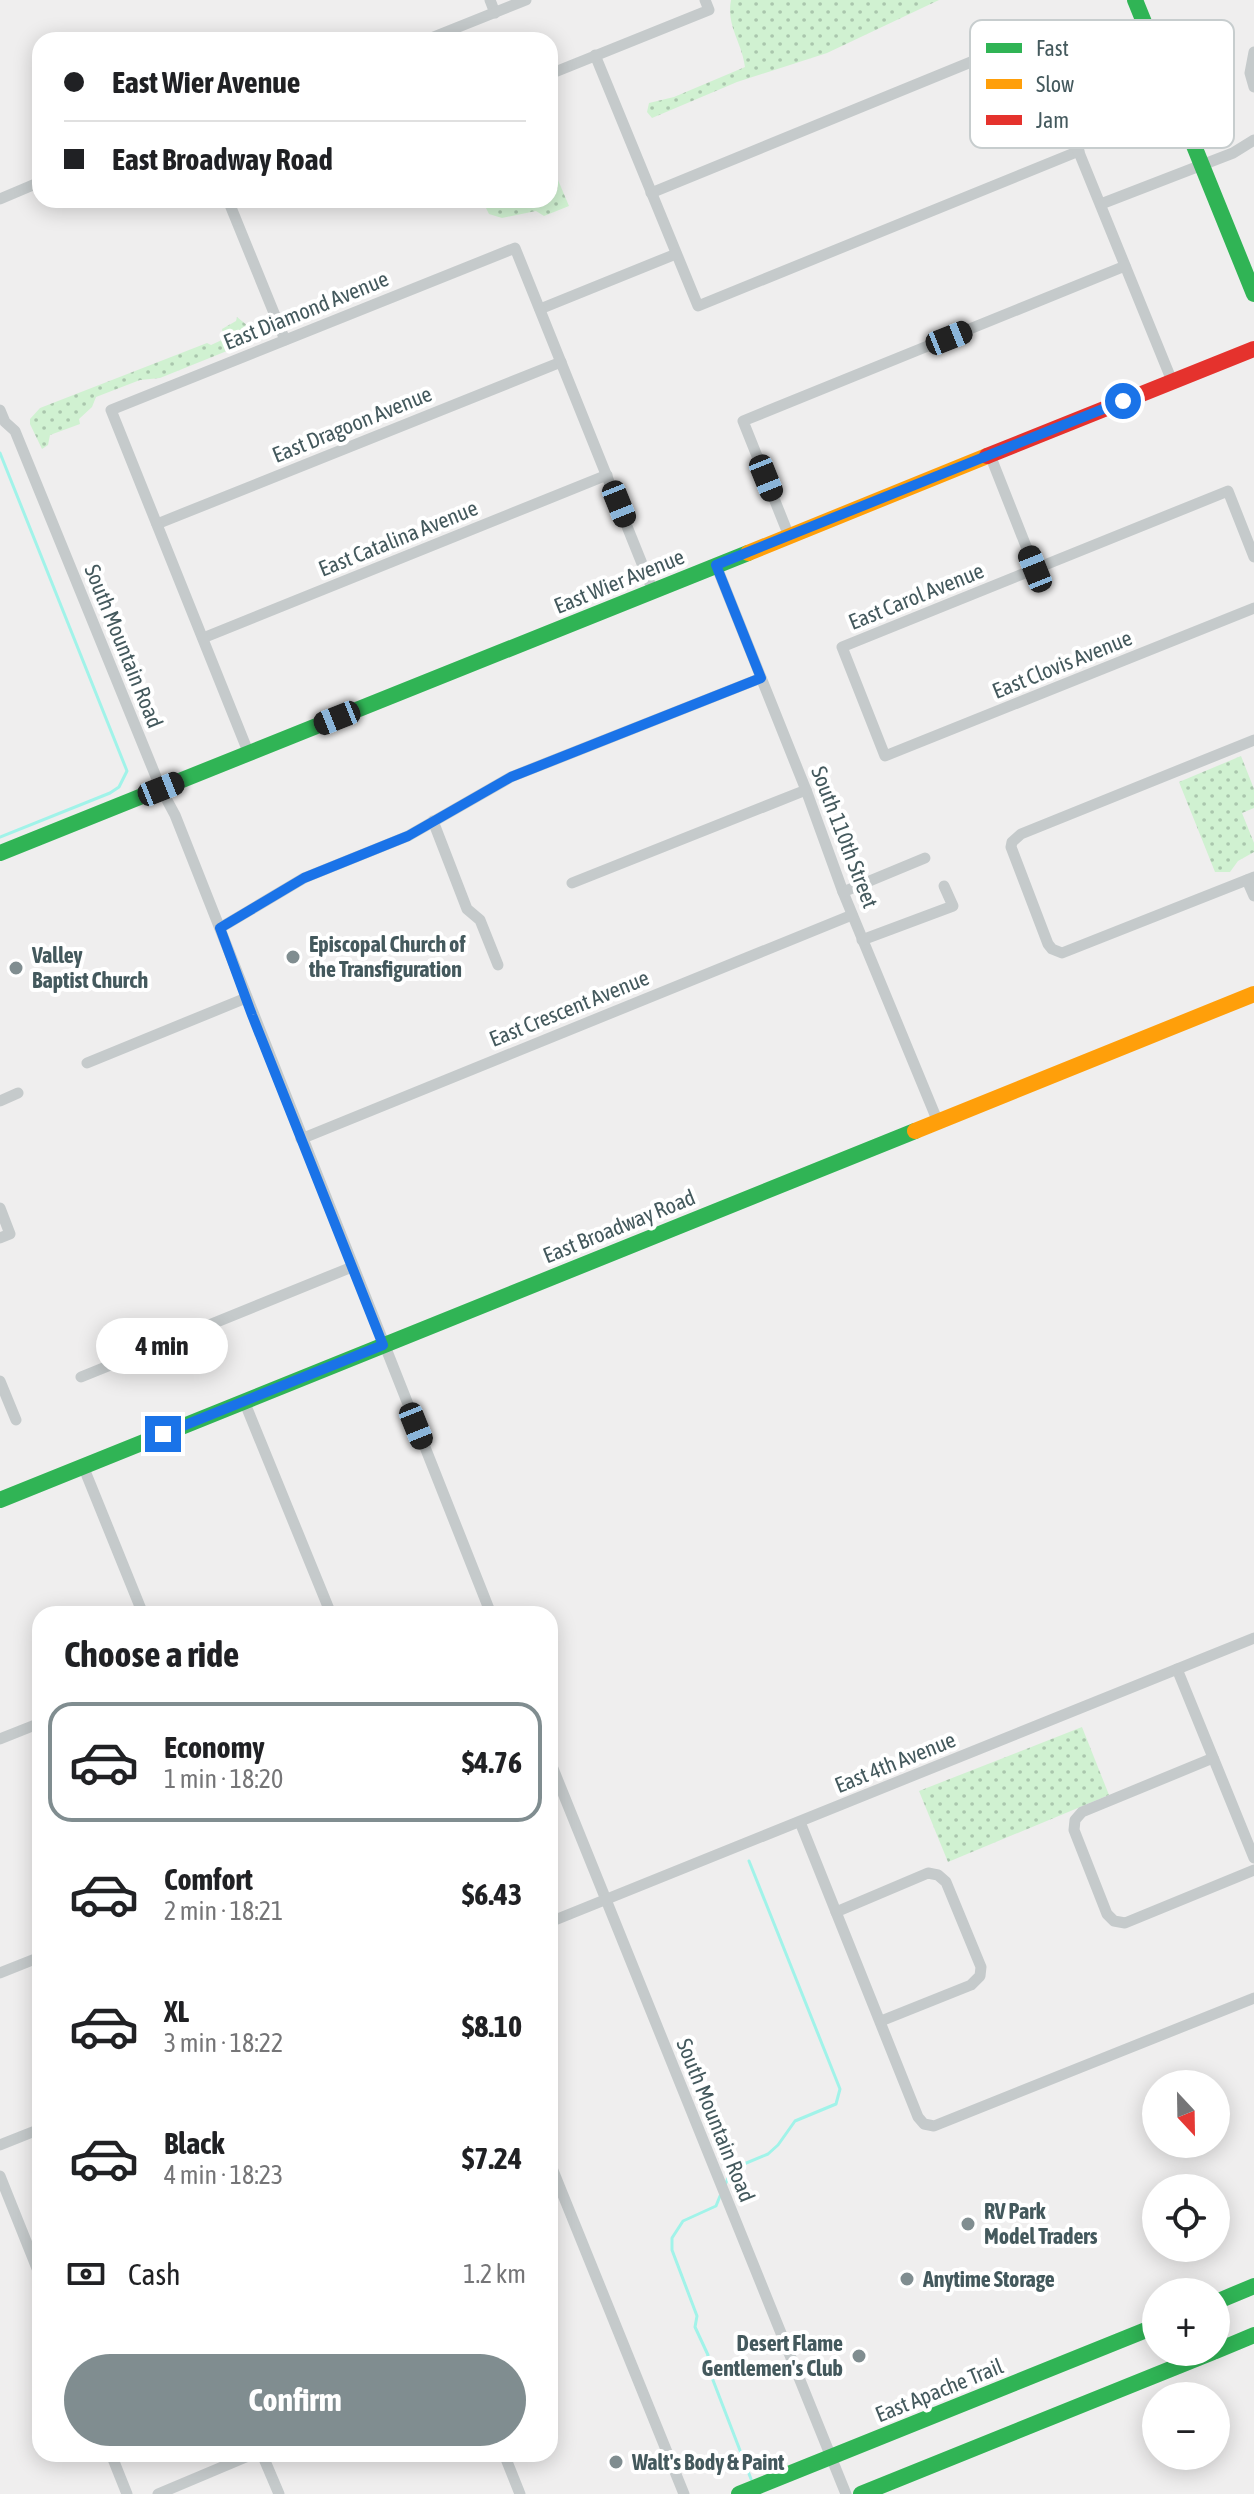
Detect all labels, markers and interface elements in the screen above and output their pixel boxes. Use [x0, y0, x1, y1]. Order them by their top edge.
legend [970, 20, 1234, 148]
text: Fast [1036, 35, 1069, 61]
text: East Wier Avenue [112, 65, 300, 99]
text: Slow [1036, 71, 1074, 97]
text: Jam [1036, 107, 1069, 133]
text: East Broadway Road [112, 142, 333, 176]
street label: East Diamond Avenue [220, 265, 392, 355]
car [922, 318, 976, 358]
street label: East Dragoon Avenue [269, 380, 436, 468]
route start [1105, 383, 1141, 419]
car [746, 451, 786, 505]
car [599, 477, 639, 531]
street label: East Catalina Avenue [315, 494, 481, 582]
car [1015, 542, 1055, 596]
street label: East Wier Avenue [550, 543, 688, 619]
street label: East Carol Avenue [845, 557, 987, 635]
street label: South Mountain Road [79, 561, 169, 731]
street label: East Clovis Avenue [988, 624, 1136, 704]
car [310, 698, 364, 738]
street label: South 110th Street [806, 763, 884, 911]
car [134, 769, 188, 809]
place label: Episcopal Church of the Transfiguration [308, 931, 466, 982]
place label: Valley Baptist Church [31, 942, 148, 993]
marker: Episcopal Church of the Transfiguration [284, 948, 302, 966]
marker: Valley Baptist Church [7, 959, 25, 977]
street label: East Crescent Avenue [485, 964, 653, 1052]
street label: East Broadway Road [539, 1184, 699, 1268]
callout: 4 min [97, 1318, 229, 1374]
text: 4 min [135, 1331, 189, 1361]
car [396, 1399, 436, 1453]
route end [145, 1416, 181, 1452]
text: Choose a ride [64, 1633, 239, 1675]
icon: car [68, 1726, 140, 1798]
street label: East 4th Avenue [831, 1726, 959, 1798]
text: Economy [164, 1730, 265, 1764]
text: $4.76 [462, 1745, 522, 1779]
text: 1 min · 18:20 [164, 1764, 283, 1794]
icon: car [68, 1858, 140, 1930]
text: Comfort [164, 1862, 253, 1896]
text: $6.43 [462, 1877, 522, 1911]
text: 2 min · 18:21 [164, 1896, 283, 1926]
icon: car [68, 1990, 140, 2062]
text: XL [164, 1994, 189, 2028]
text: $8.10 [462, 2009, 522, 2043]
text: 3 min · 18:22 [164, 2028, 283, 2058]
street label: South Mountain Road [671, 2035, 761, 2205]
north arrow [1142, 2070, 1230, 2158]
map controls [1142, 2070, 1230, 2470]
icon: car [68, 2122, 140, 2194]
text: Black [164, 2126, 224, 2160]
text: $7.24 [462, 2141, 522, 2175]
text: 4 min · 18:23 [164, 2160, 283, 2190]
button: locate [1142, 2174, 1230, 2262]
place label: RV Park Model Traders [984, 2198, 1098, 2249]
marker: RV Park Model Traders [959, 2215, 977, 2233]
icon: cash [64, 2252, 108, 2296]
text: Cash [128, 2257, 181, 2291]
text: 1.2 km [463, 2259, 526, 2289]
place label: Anytime Storage [922, 2266, 1055, 2292]
marker: Anytime Storage [898, 2270, 916, 2288]
button: + [1142, 2278, 1230, 2366]
place label: Desert Flame Gentlemen's Club [702, 2330, 843, 2381]
marker: Desert Flame Gentlemen's Club [850, 2347, 868, 2365]
street label: East Apache Trail [871, 2353, 1007, 2427]
button: Confirm [64, 2354, 526, 2446]
button: − [1142, 2382, 1230, 2470]
place label: Walt's Body & Paint [631, 2449, 785, 2475]
marker: Walt's Body & Paint [607, 2453, 625, 2471]

